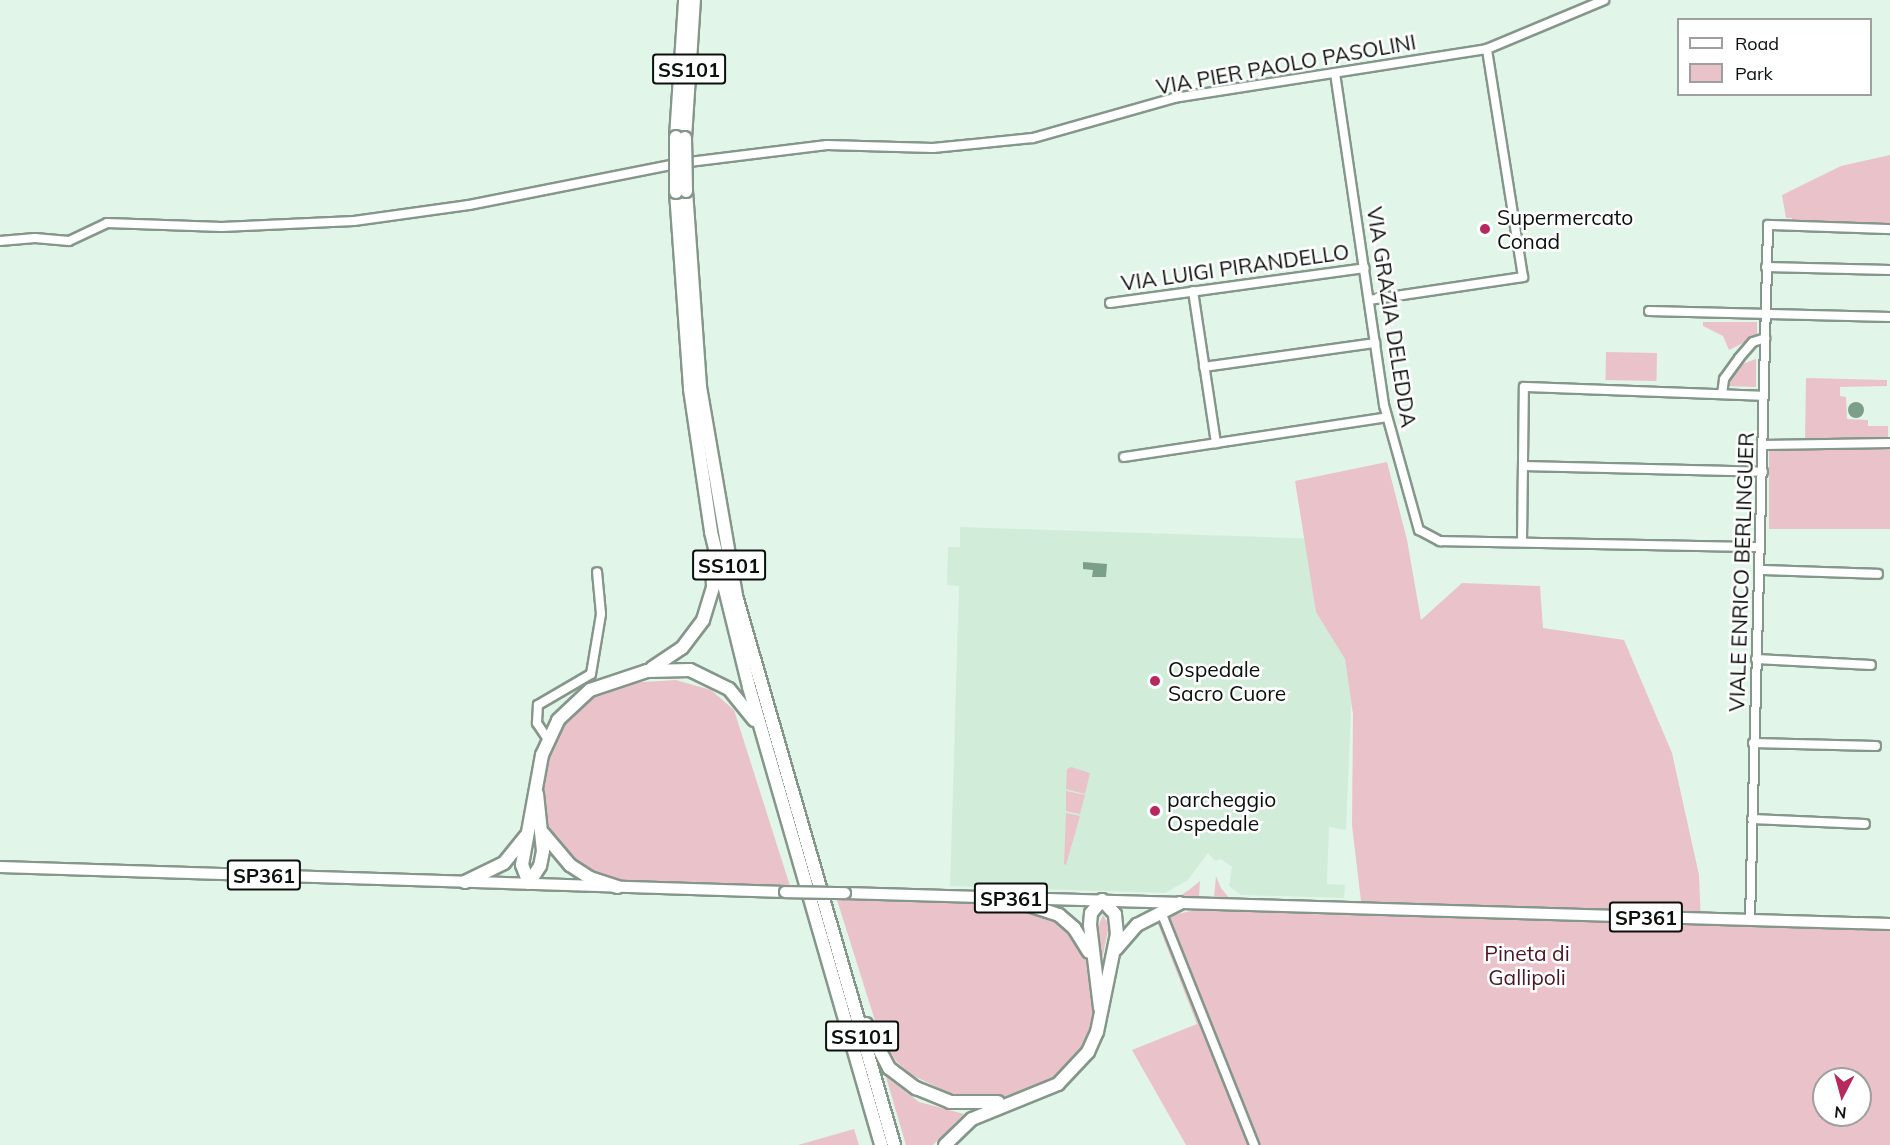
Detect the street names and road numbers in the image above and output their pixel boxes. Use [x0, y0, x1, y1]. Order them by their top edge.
street label: VIA PIER PAOLO PASOLINI [1154, 29, 1418, 99]
road number: SS101 [652, 52, 726, 86]
street label: VIA GRAZIA DELEDDA [1362, 205, 1422, 429]
street label: VIA LUIGI PIRANDELLO [1119, 239, 1351, 295]
street label: VIALE ENRICO BERLINGUER [1724, 432, 1758, 712]
road number: SS101 [692, 548, 766, 582]
road number: SP361 [226, 858, 302, 892]
road number: SP361 [974, 881, 1048, 915]
road number: SP361 [1608, 900, 1684, 934]
road number: SS101 [824, 1019, 900, 1053]

